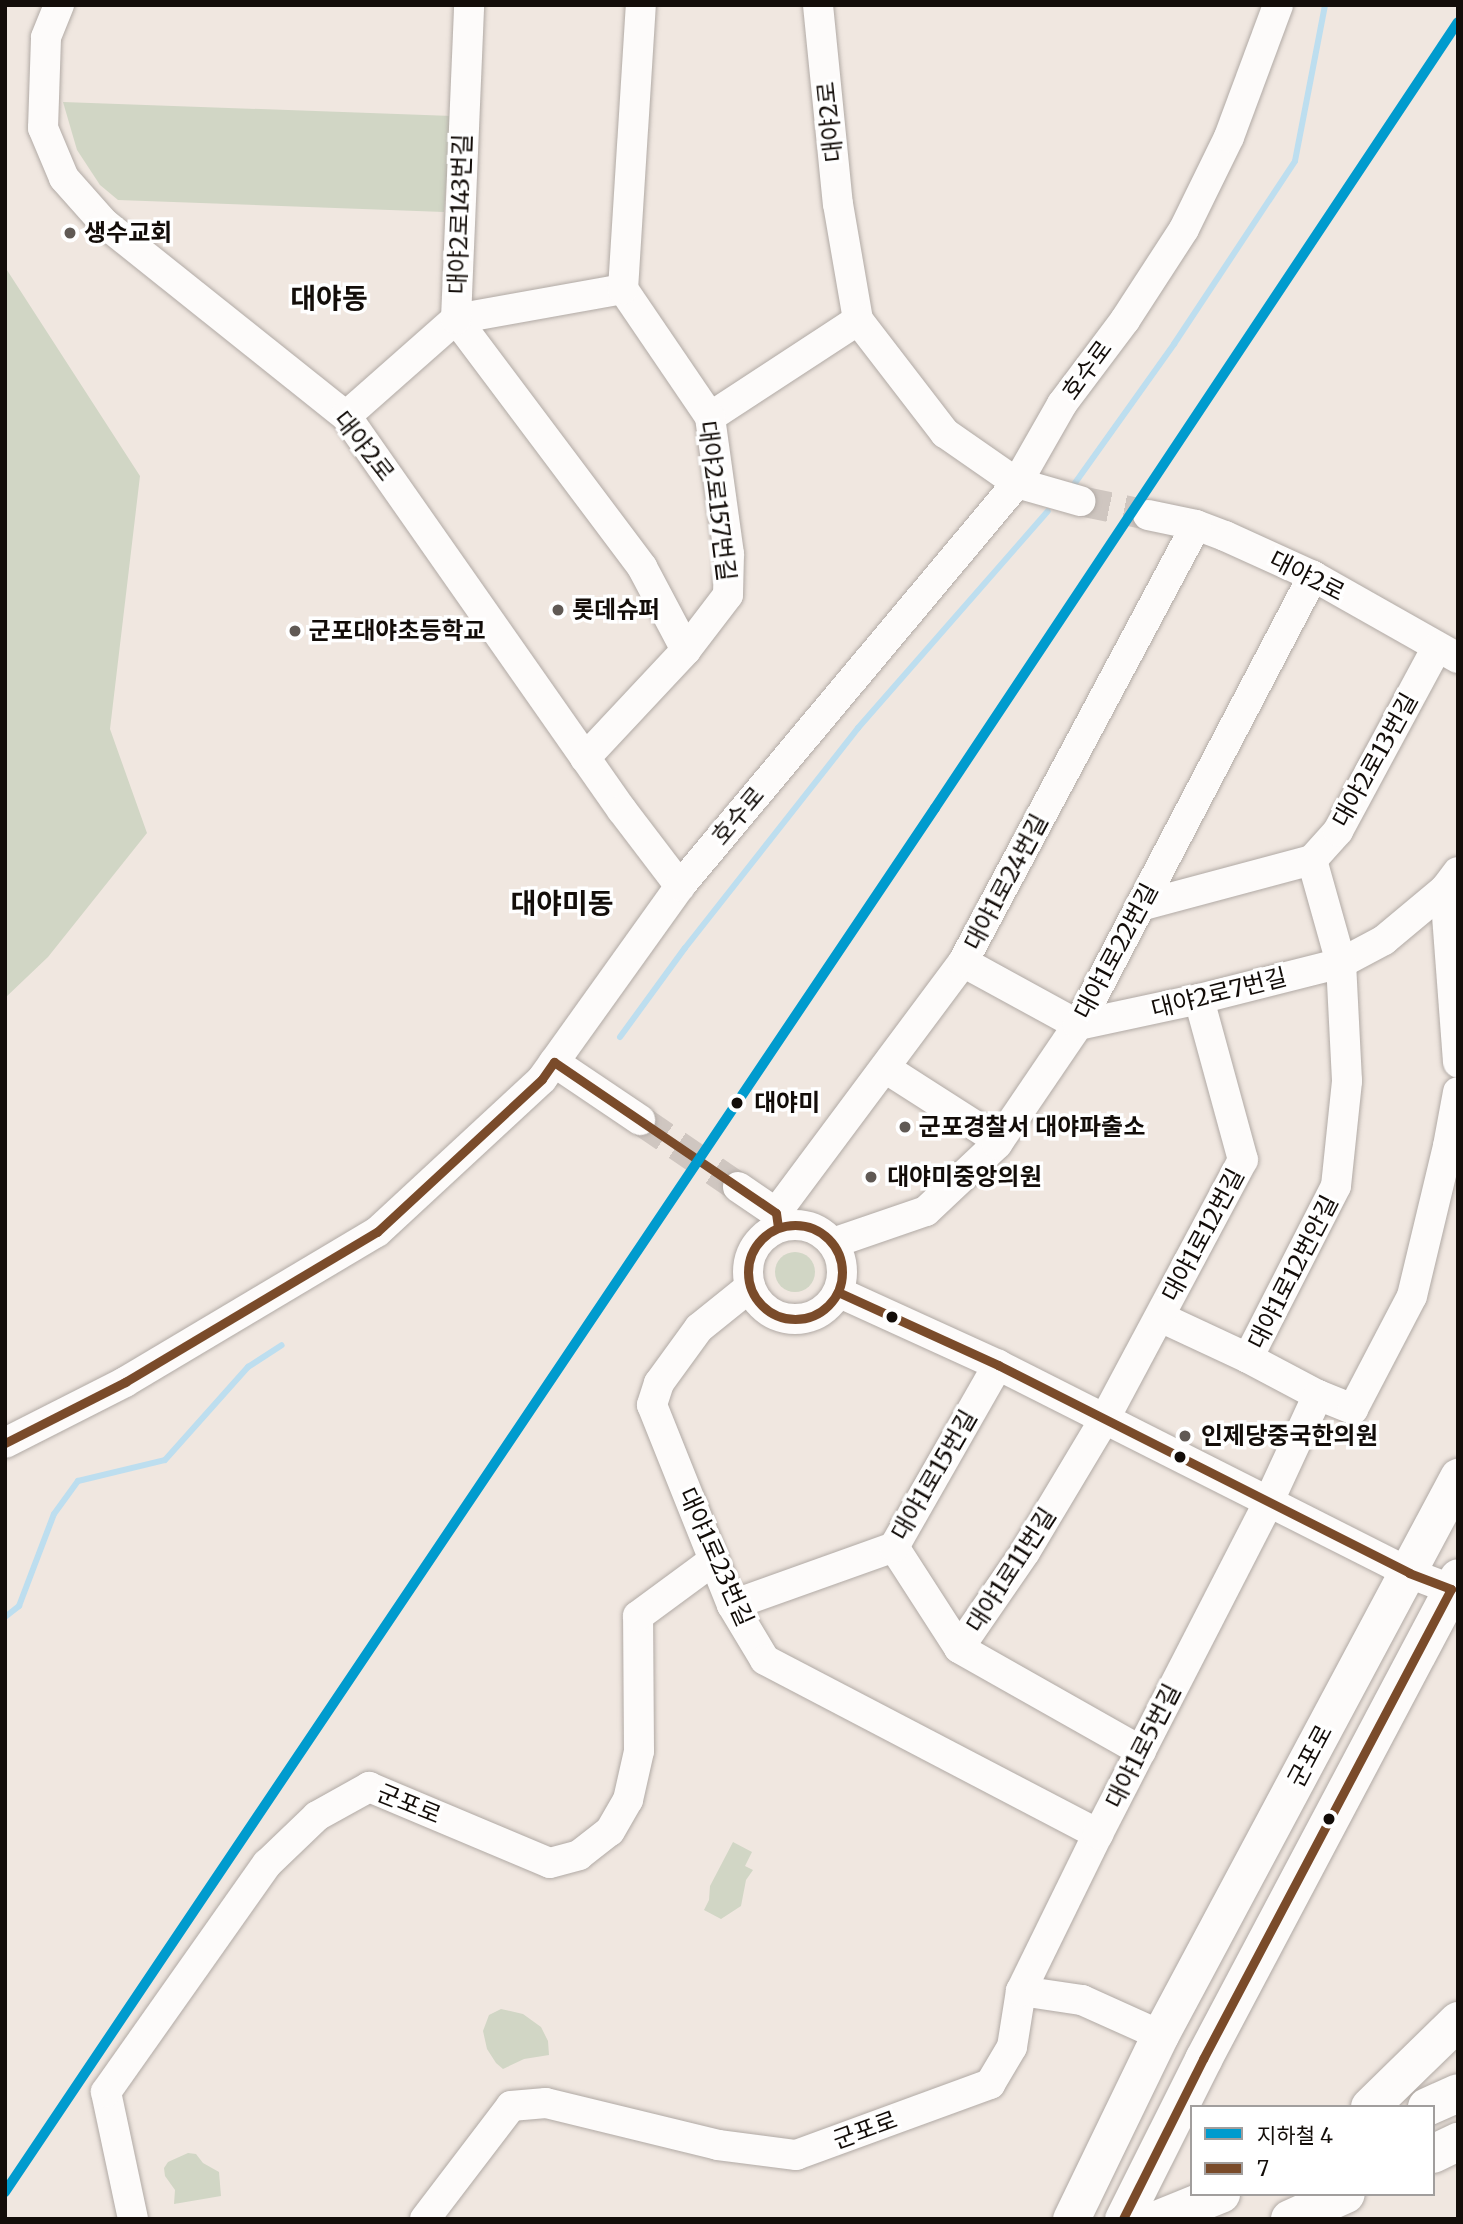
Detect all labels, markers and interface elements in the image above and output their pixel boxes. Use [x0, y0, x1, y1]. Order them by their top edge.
street label: 대야2로 [811, 80, 849, 164]
street label: 대야2로143번길 [443, 133, 477, 295]
place label: 생수교회 [84, 219, 172, 247]
marker: 생수교회 [62, 225, 78, 241]
district label: 대야동 [290, 281, 368, 315]
street label: 호수로 [1056, 335, 1118, 405]
street label: 대야2로 [328, 405, 400, 487]
street label: 대야2로157번길 [693, 419, 741, 583]
street label: 대야2로 [1265, 545, 1349, 607]
place label: 롯데슈퍼 [572, 596, 660, 624]
marker: 롯데슈퍼 [550, 602, 566, 618]
place label: 군포대야초등학교 [309, 617, 486, 645]
marker: 군포대야초등학교 [287, 623, 303, 639]
street label: 대야2로13번길 [1326, 688, 1424, 832]
street label: 호수로 [706, 781, 770, 851]
street label: 대야1로24번길 [958, 809, 1054, 955]
street label: 대야1로22번길 [1068, 878, 1164, 1024]
district label: 대야미동 [510, 886, 614, 920]
street label: 대야2로7번길 [1148, 962, 1290, 1024]
place label: 대야미 [754, 1089, 820, 1117]
marker: 대야미 [726, 1092, 748, 1114]
place label: 군포경찰서 대야파출소 [919, 1113, 1145, 1141]
marker: 군포경찰서 대야파출소 [897, 1119, 913, 1135]
place label: 대야미중앙의원 [887, 1163, 1042, 1191]
street label: 대야1로12번길 [1156, 1164, 1250, 1306]
marker: 대야미중앙의원 [861, 1167, 881, 1187]
street label: 대야1로12번안길 [1242, 1191, 1344, 1353]
unlabelled marker [885, 1310, 899, 1324]
street label: 대야1로15번길 [885, 1405, 983, 1545]
place label: 인제당중국한의원 [1201, 1422, 1378, 1450]
marker: 인제당중국한의원 [1175, 1426, 1195, 1446]
unlabelled marker [1173, 1450, 1187, 1464]
street label: 대야1로23번길 [673, 1483, 759, 1631]
street label: 대야1로11번길 [960, 1503, 1062, 1637]
street label: 대야1로5번길 [1099, 1679, 1187, 1813]
street label: 군포로 [1282, 1720, 1338, 1792]
street label: 군포로 [373, 1778, 445, 1830]
unlabelled marker [1322, 1812, 1336, 1826]
street label: 군포로 [829, 2105, 901, 2155]
legend [1190, 2105, 1435, 2196]
text: 지하철 4 [1257, 2122, 1333, 2149]
text: 7 [1257, 2155, 1269, 2182]

